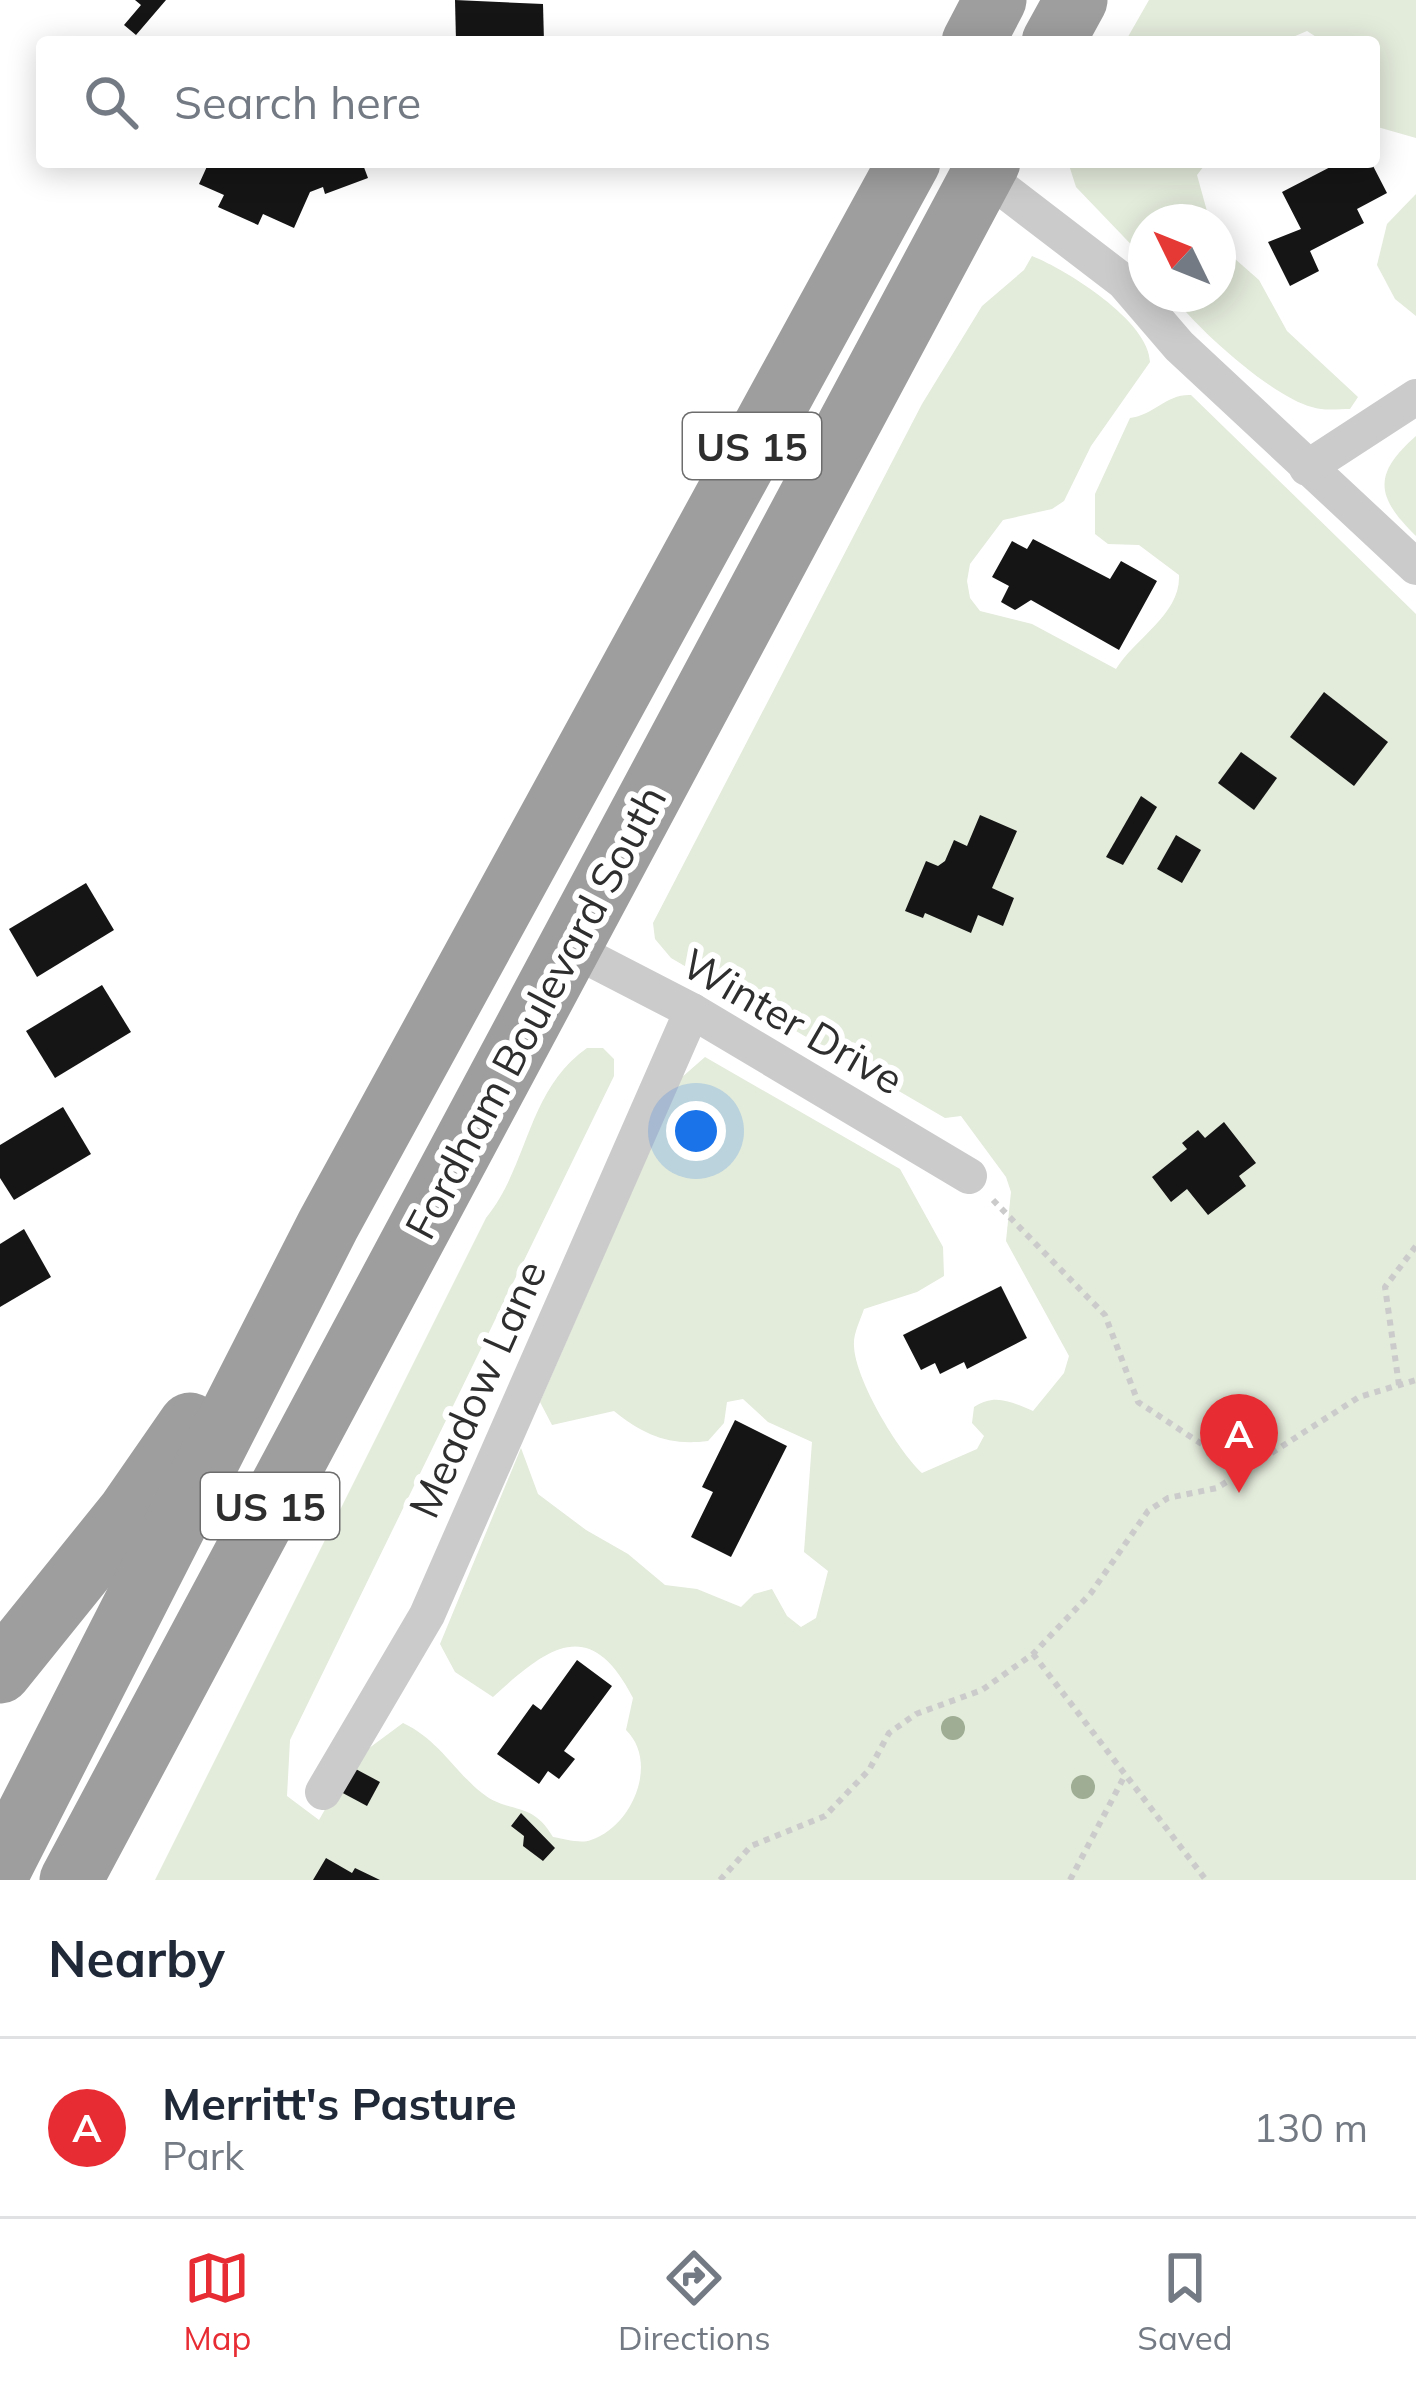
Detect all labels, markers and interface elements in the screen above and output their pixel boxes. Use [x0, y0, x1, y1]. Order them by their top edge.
search box [36, 36, 1380, 168]
icon: search [78, 69, 144, 135]
text: Search here [174, 74, 421, 130]
north arrow [1128, 204, 1236, 312]
road number: US 15 [683, 413, 821, 479]
street label: Fordham Boulevard South [393, 776, 677, 1248]
street label: Winter Drive [673, 936, 913, 1106]
your location [666, 1101, 726, 1161]
street label: Meadow Lane [397, 1252, 557, 1526]
pin: A [1200, 1394, 1278, 1493]
road number: US 15 [201, 1473, 339, 1539]
text: Nearby [48, 1926, 225, 1990]
text: Merritt's Pasture [162, 2075, 517, 2131]
text: A [72, 2103, 102, 2152]
text: 130 m [1253, 2103, 1368, 2152]
text: Park [162, 2131, 244, 2180]
tab: Map [183, 2245, 251, 2358]
tab: Directions [618, 2245, 771, 2358]
tab: Saved [1137, 2245, 1233, 2358]

